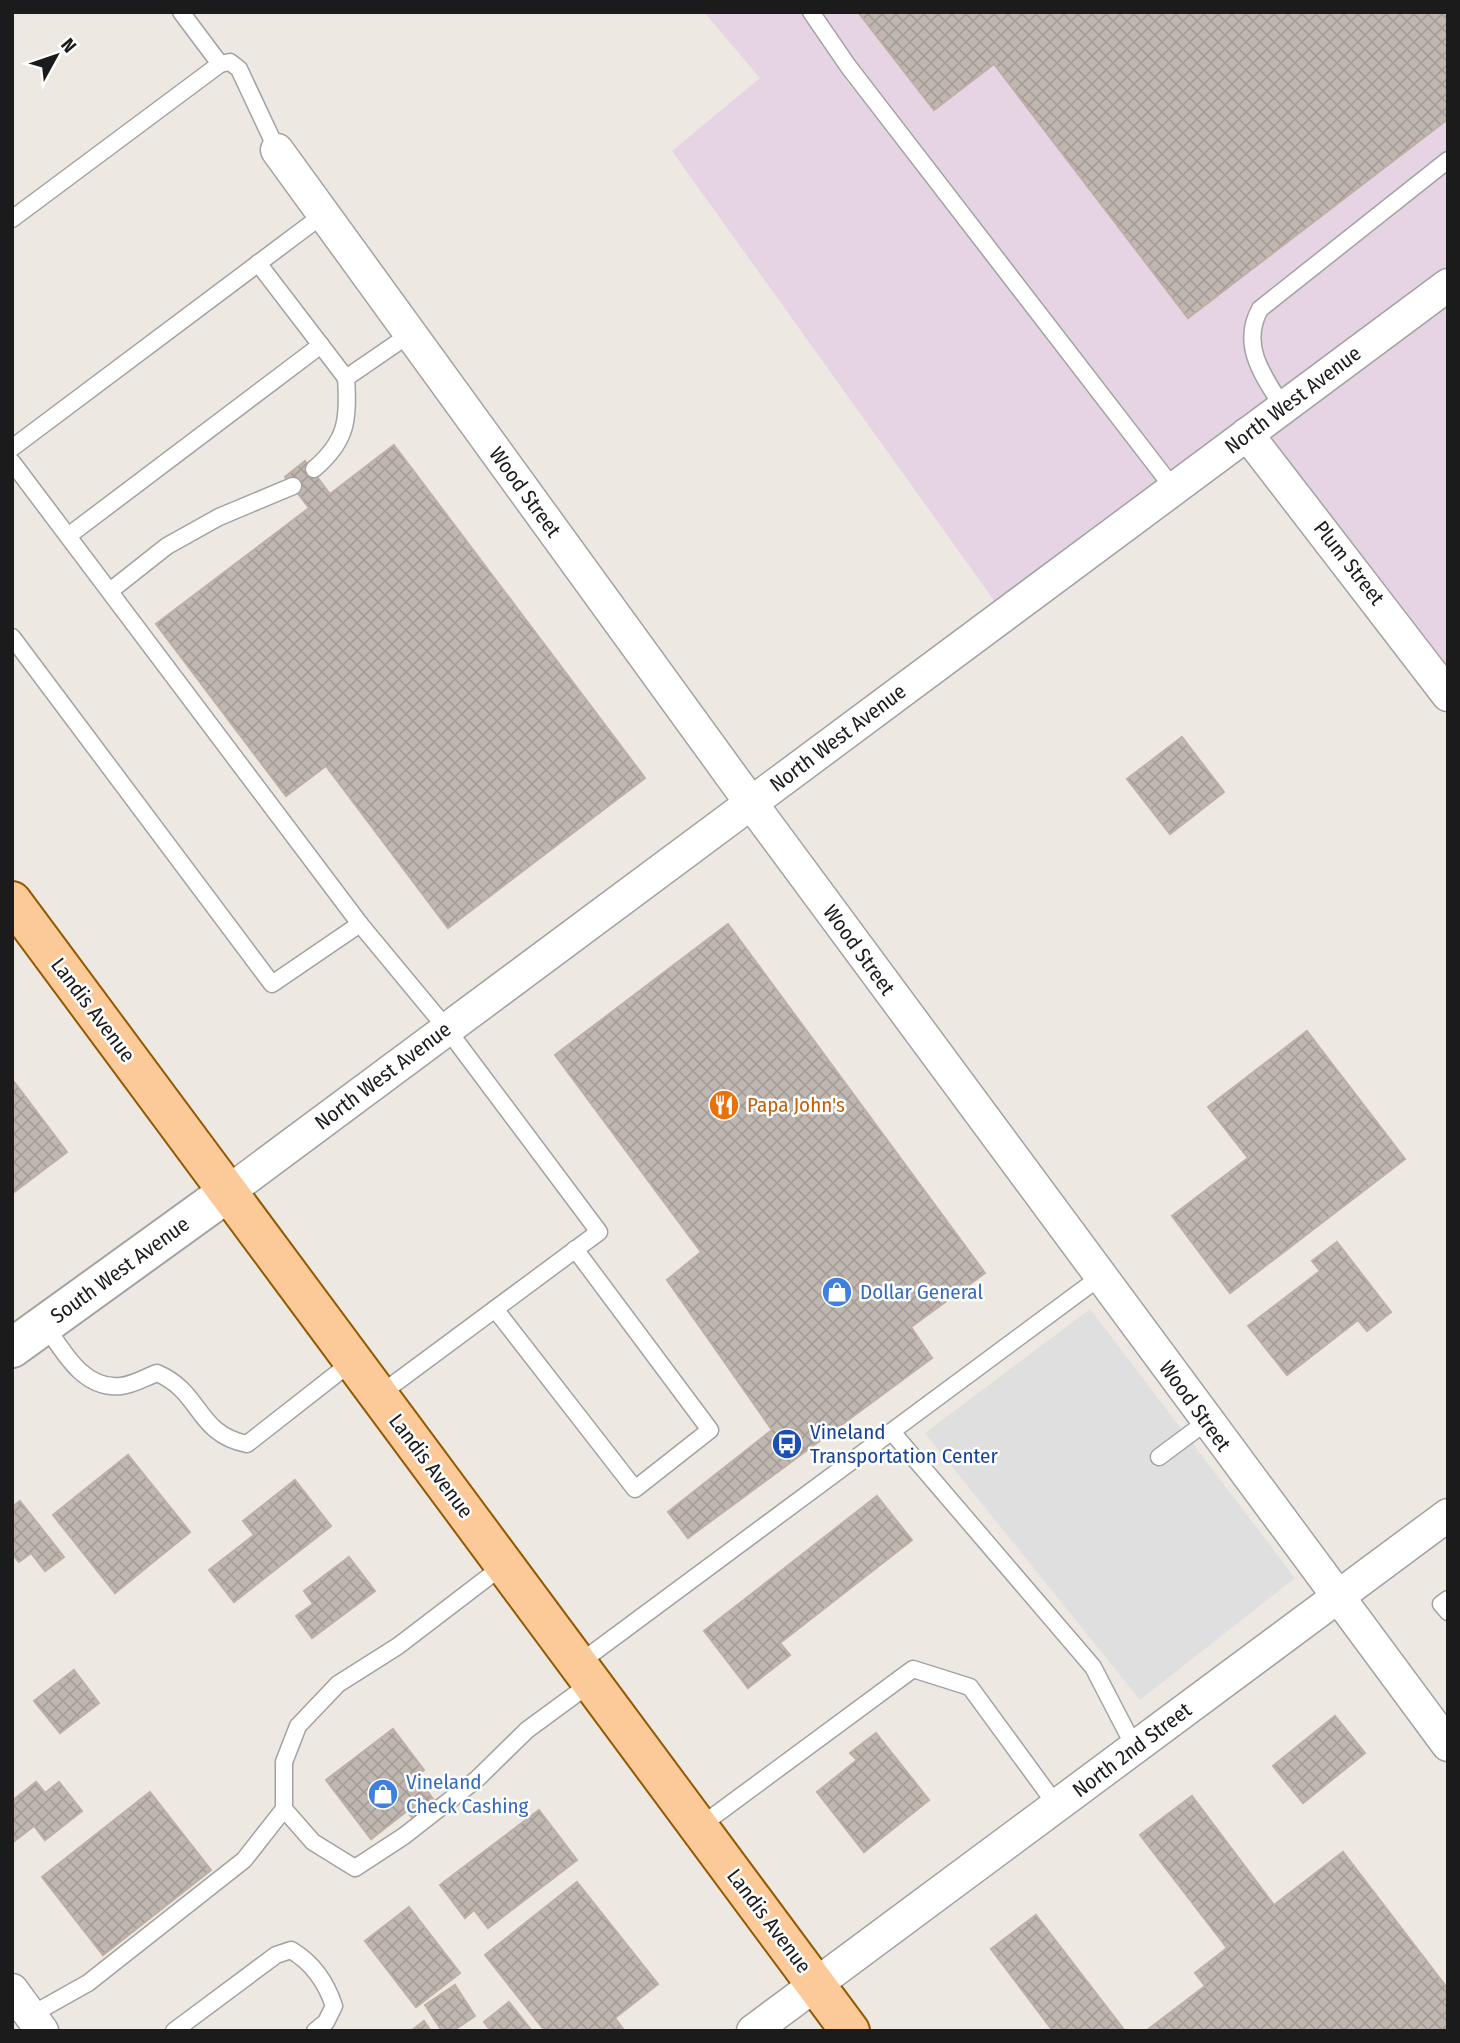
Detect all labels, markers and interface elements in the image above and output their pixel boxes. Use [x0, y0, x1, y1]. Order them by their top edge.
north arrow [21, 21, 91, 91]
text: N [56, 34, 81, 57]
street label: North West Avenue [1220, 340, 1366, 460]
street label: Wood Street [483, 442, 567, 542]
street label: Plum Street [1308, 516, 1390, 611]
street label: North West Avenue [765, 678, 911, 798]
street label: Wood Street [817, 900, 901, 1000]
street label: Landis Avenue [45, 953, 141, 1067]
street label: North West Avenue [310, 1016, 456, 1136]
restaurant icon: Papa John's [707, 1088, 741, 1122]
place label: Papa John's [747, 1092, 845, 1118]
street label: South West Avenue [46, 1211, 194, 1329]
shop icon: Dollar General [820, 1275, 854, 1309]
place label: Dollar General [860, 1279, 983, 1305]
street label: Wood Street [1153, 1356, 1237, 1456]
street label: Landis Avenue [383, 1409, 479, 1523]
place label: Vineland Transportation Center [810, 1419, 998, 1469]
bus stop icon: Vineland Transportation Center [770, 1427, 804, 1461]
street label: North 2nd Street [1067, 1697, 1197, 1803]
place label: Vineland Check Cashing [406, 1769, 529, 1819]
shop icon: Vineland Check Cashing [366, 1777, 400, 1811]
street label: Landis Avenue [721, 1864, 817, 1978]

